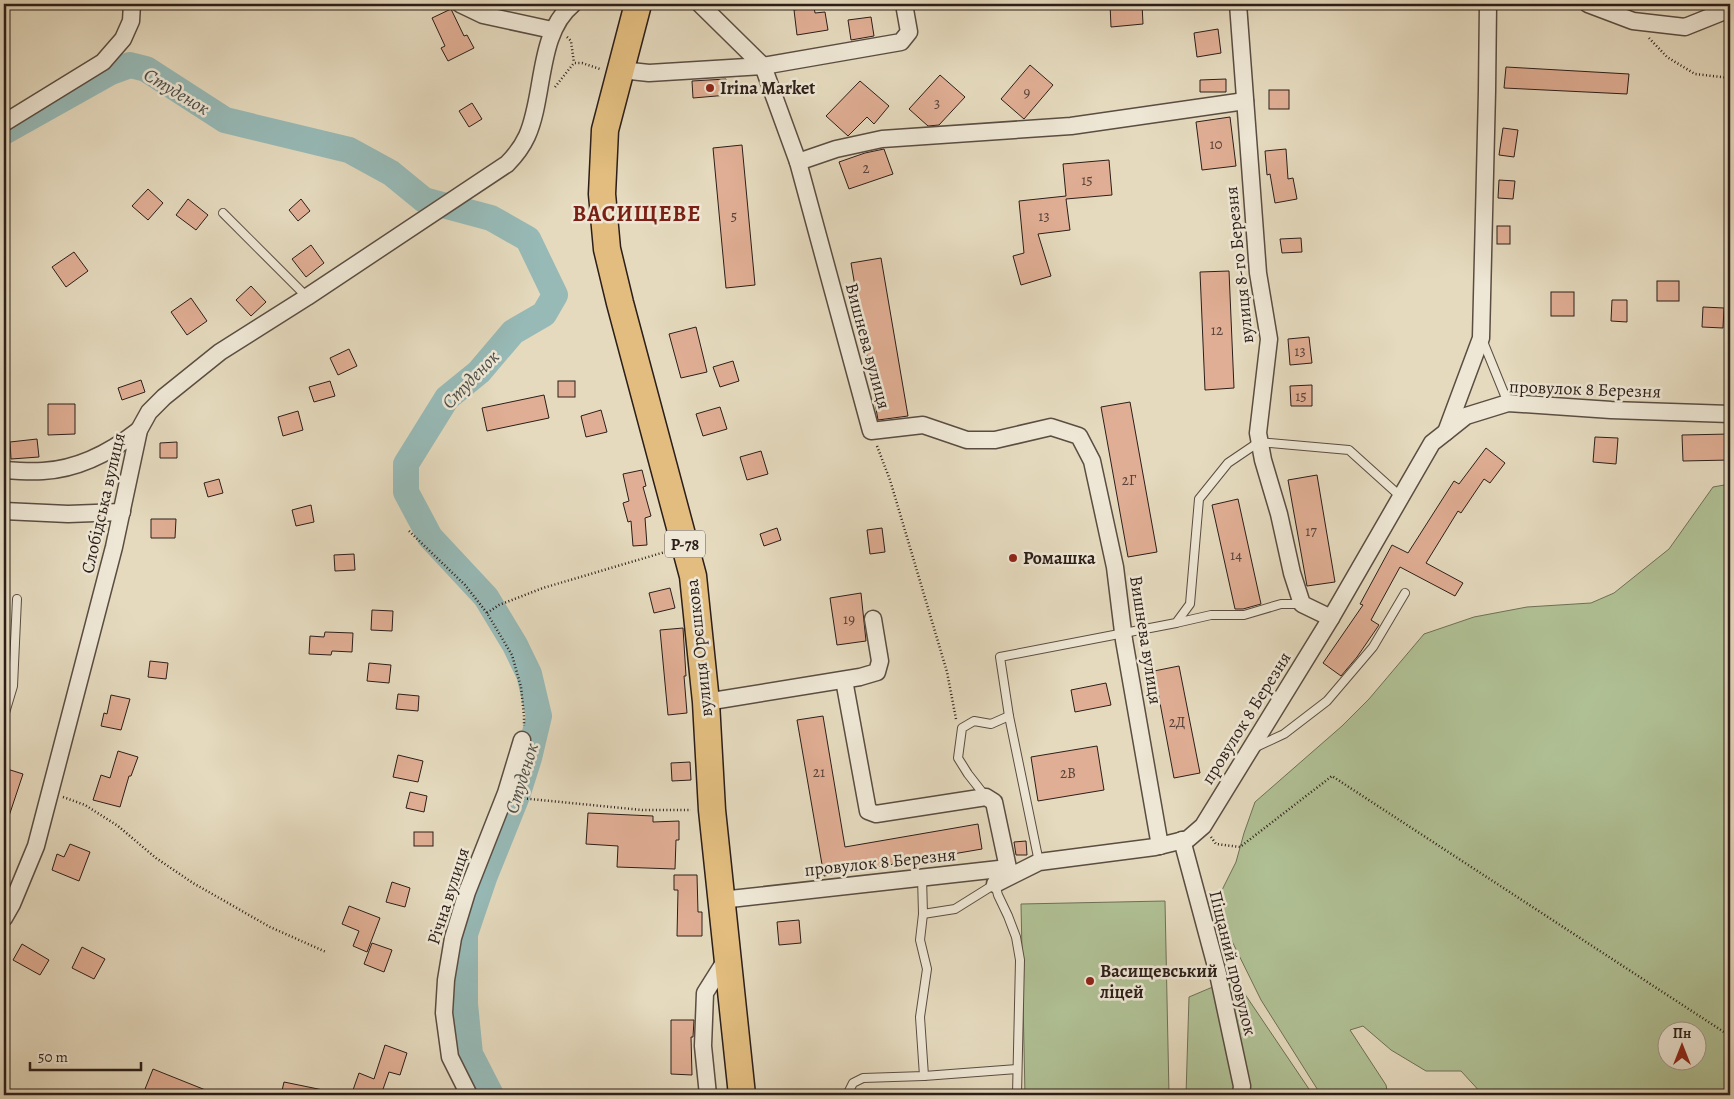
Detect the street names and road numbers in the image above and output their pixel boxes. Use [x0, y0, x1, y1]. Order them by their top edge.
street label: вулиця 8-го Березня [1219, 185, 1259, 345]
street label: Вишнева вулиця [840, 280, 896, 412]
street label: провулок 8 Березня [1508, 374, 1662, 404]
street label: Слобідська вулиця [75, 430, 131, 576]
road number: Р-78 [665, 530, 705, 558]
street label: Вишнева вулиця [1124, 574, 1168, 706]
street label: вулиця Орєшкова [680, 577, 718, 718]
street label: провулок 8 Березня [1195, 647, 1297, 789]
street label: провулок 8 Березня [803, 842, 957, 882]
street label: Річна вулиця [421, 844, 475, 948]
street label: Піщаний провулок [1203, 888, 1263, 1038]

